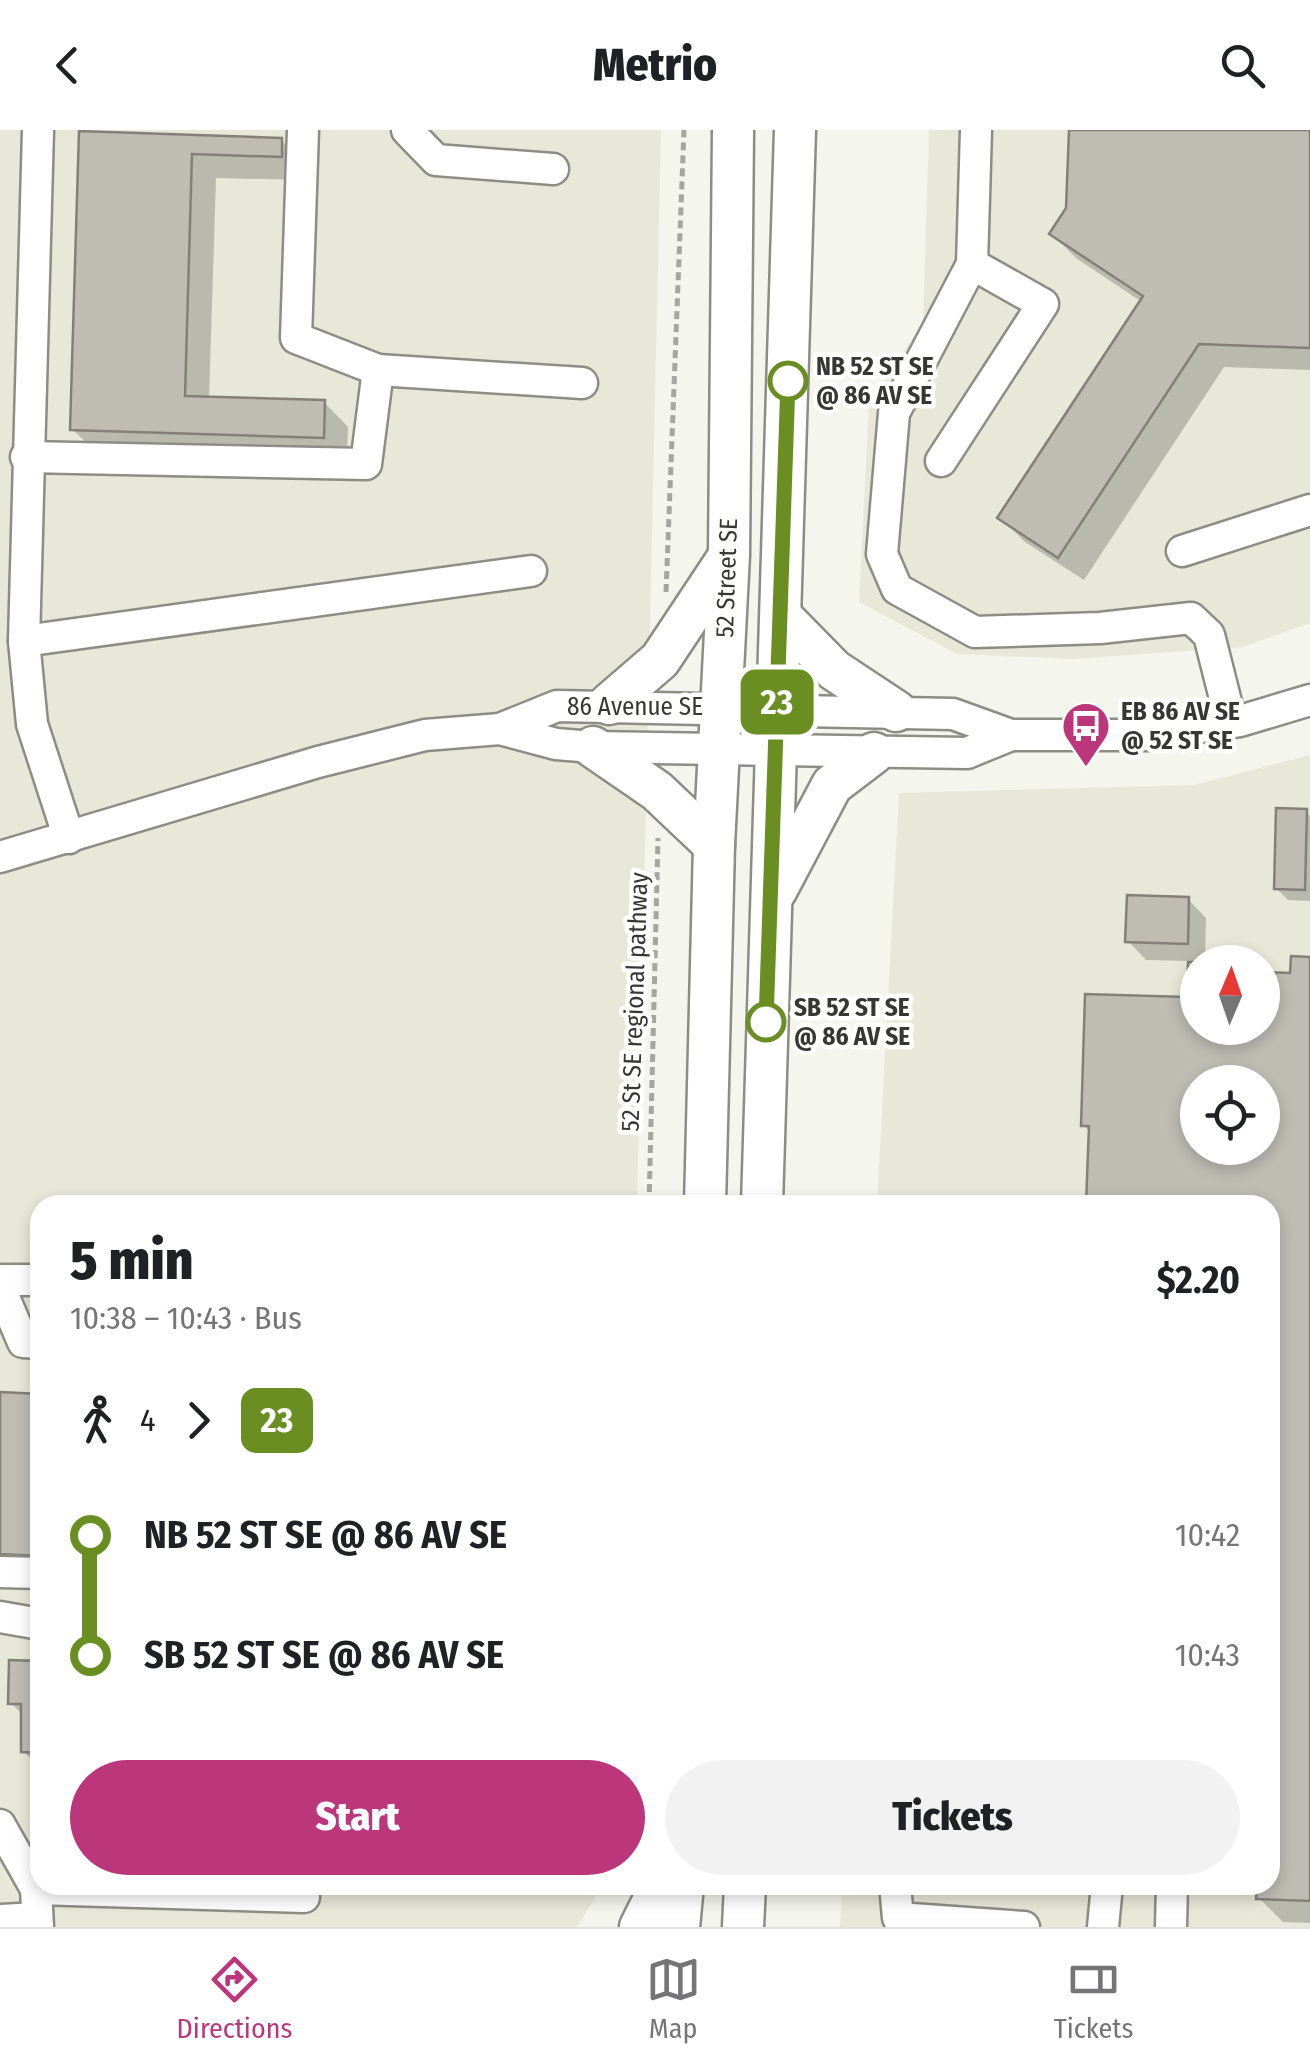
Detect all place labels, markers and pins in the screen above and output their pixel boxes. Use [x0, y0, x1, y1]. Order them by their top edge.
place label: NB 52 ST SE @ 86 AV SE [816, 352, 934, 411]
marker: NB 52 ST SE @ 86 AV SE [769, 362, 807, 400]
place label: EB 86 AV SE @ 52 ST SE [1121, 697, 1240, 756]
bus stop icon: EB 86 AV SE @ 52 ST SE [1060, 700, 1112, 768]
place label: SB 52 ST SE @ 86 AV SE [794, 993, 910, 1052]
marker: SB 52 ST SE @ 86 AV SE [747, 1003, 785, 1041]

